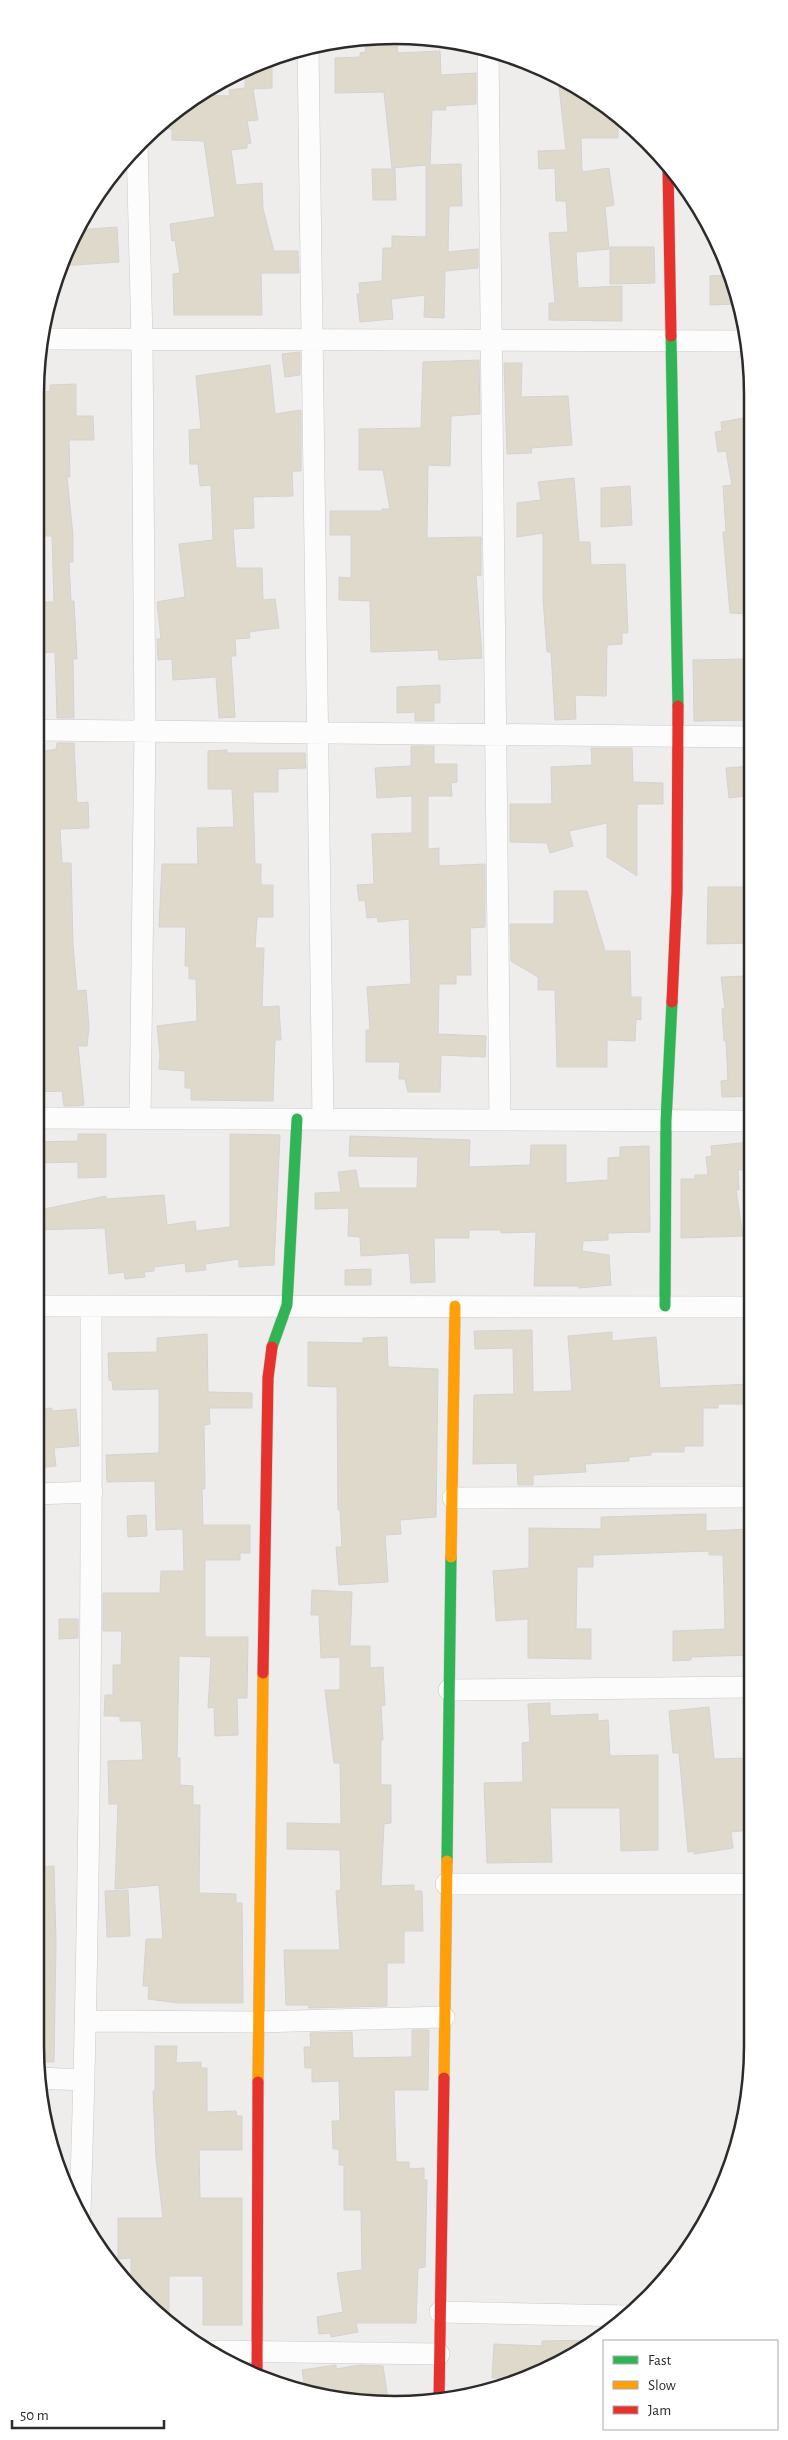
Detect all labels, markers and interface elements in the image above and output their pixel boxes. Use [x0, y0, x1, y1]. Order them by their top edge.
legend [603, 2340, 778, 2430]
text: Fast [648, 2353, 672, 2368]
text: Slow [648, 2378, 676, 2393]
scale bar [12, 2398, 165, 2430]
text: Jam [648, 2403, 671, 2418]
text: 50 m [20, 2408, 49, 2423]

